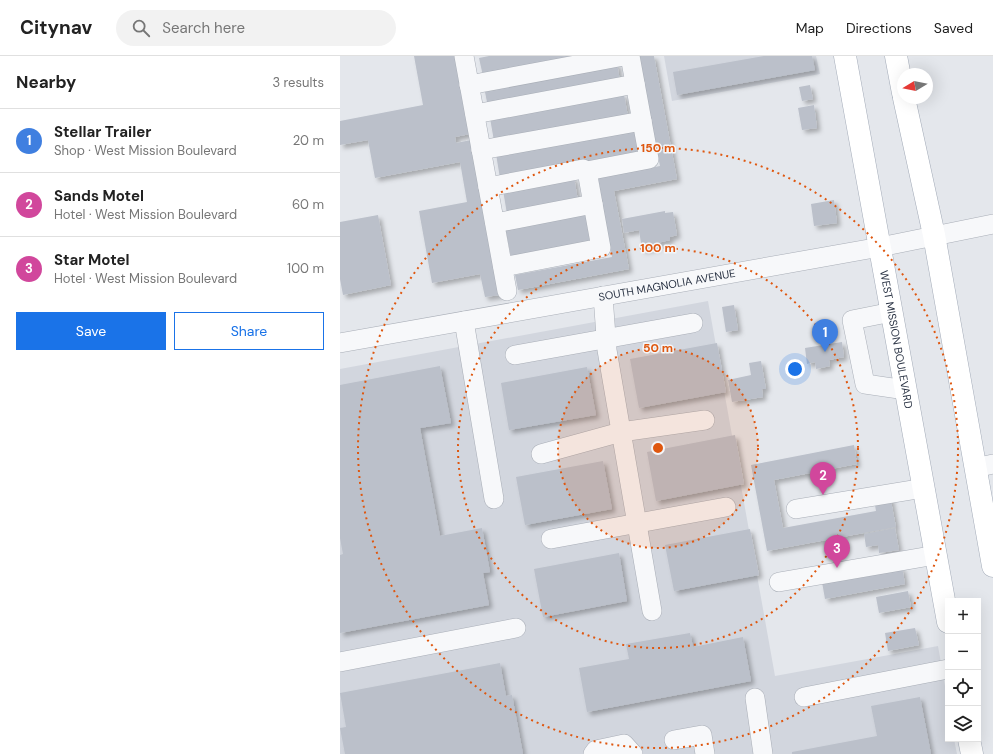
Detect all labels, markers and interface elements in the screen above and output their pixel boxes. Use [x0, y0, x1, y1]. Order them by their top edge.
search box [116, 10, 396, 46]
text: Citynav [20, 15, 92, 40]
icon: search [130, 17, 152, 39]
text: Search here [162, 18, 245, 38]
text: Map [796, 19, 824, 37]
text: Directions [846, 19, 912, 37]
text: Saved [934, 19, 973, 37]
north arrow [897, 68, 933, 104]
text: Nearby [16, 71, 76, 93]
text: 3 results [272, 74, 324, 91]
text: Stellar Trailer [54, 122, 151, 142]
text: 1 [27, 132, 31, 149]
text: 20 m [293, 132, 324, 149]
text: 150 m [641, 140, 675, 156]
text: Shop · West Mission Boulevard [54, 142, 237, 159]
text: Sands Motel [54, 186, 144, 206]
text: 2 [25, 196, 33, 213]
text: 60 m [292, 196, 324, 213]
text: Hotel · West Mission Boulevard [54, 206, 237, 223]
text: 100 m [640, 240, 676, 256]
text: Star Motel [54, 250, 129, 270]
text: 3 [25, 260, 33, 277]
text: 100 m [287, 260, 324, 277]
street label: SOUTH MAGNOLIA AVENUE [597, 266, 736, 304]
street label: WEST MISSION BOULEVARD [877, 269, 916, 410]
text: Hotel · West Mission Boulevard [54, 270, 237, 287]
button: Save [16, 312, 166, 350]
button: Share [174, 312, 324, 350]
pin: 1 [812, 319, 838, 352]
text: 50 m [643, 340, 673, 356]
your location [785, 359, 805, 379]
centre of rings [651, 441, 665, 455]
pin: 2 [810, 462, 836, 495]
pin: 3 [824, 535, 850, 568]
map controls [945, 598, 981, 742]
button: + [945, 598, 981, 634]
button: − [945, 634, 981, 670]
button: locate [945, 670, 981, 706]
button: layers [945, 706, 981, 742]

